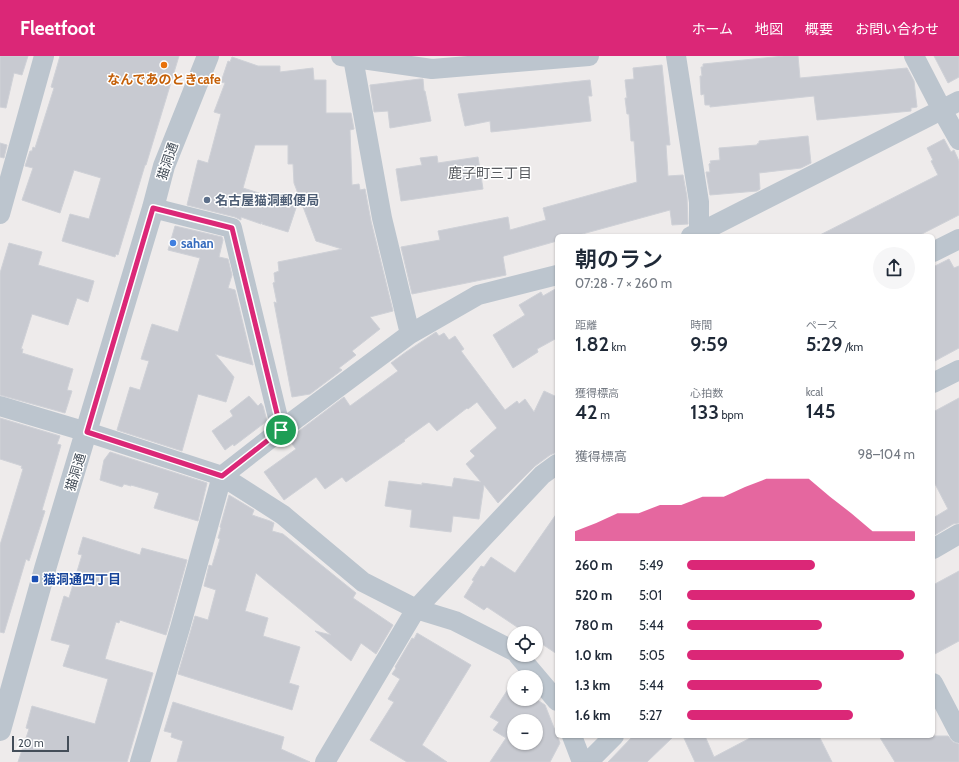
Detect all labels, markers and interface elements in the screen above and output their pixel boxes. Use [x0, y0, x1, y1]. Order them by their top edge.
text: Fleetfoot [20, 17, 95, 40]
text: ホーム [691, 20, 733, 38]
text: 地図 [755, 20, 783, 38]
text: 概要 [805, 20, 833, 38]
text: お問い合わせ [855, 20, 939, 38]
marker: なんであのときcafe [159, 60, 169, 70]
place label: なんであのときcafe [107, 71, 221, 87]
street label: 猫洞通 [153, 140, 181, 182]
district label: 鹿子町三丁目 [448, 164, 532, 182]
place label: 名古屋猫洞郵便局 [215, 192, 319, 208]
marker: 名古屋猫洞郵便局 [202, 195, 212, 205]
place label: sahan [181, 235, 214, 251]
marker: sahan [168, 238, 178, 248]
text: 朝のラン [575, 246, 663, 273]
button: share [873, 247, 915, 289]
text: 07:28 · 7 × 260 m [575, 275, 672, 291]
text: 距離 [575, 318, 597, 332]
text: 時間 [690, 318, 712, 332]
text: ペース [806, 318, 838, 332]
text: 1.82 [575, 332, 609, 356]
text: 9:59 [690, 332, 728, 356]
text: 5:29 [806, 332, 843, 356]
text: km [609, 340, 626, 354]
text: /km [843, 340, 863, 354]
text: kcal [806, 385, 823, 399]
text: 獲得標高 [575, 386, 619, 400]
text: 心拍数 [690, 386, 723, 400]
text: 145 [806, 399, 836, 423]
text: 42 [575, 400, 598, 424]
text: 133 [690, 400, 719, 424]
text: m [598, 408, 610, 422]
text: bpm [719, 408, 743, 422]
pin [264, 413, 298, 447]
icon: arrive [270, 419, 292, 441]
text: 98–104 m [858, 446, 915, 462]
text: 獲得標高 [575, 448, 627, 464]
street label: 猫洞通 [62, 451, 88, 493]
text: 260 m [575, 557, 613, 573]
text: 5:49 [639, 557, 664, 573]
place label: 猫洞通四丁目 [43, 571, 121, 587]
marker: 猫洞通四丁目 [30, 574, 40, 584]
text: 520 m [575, 587, 612, 603]
text: 5:01 [639, 587, 662, 603]
text: 780 m [575, 617, 613, 633]
text: 5:44 [639, 617, 664, 633]
map controls [507, 626, 543, 750]
button: locate [507, 626, 543, 662]
text: 1.0 km [575, 647, 612, 663]
text: 5:05 [639, 647, 665, 663]
button: + [507, 670, 543, 706]
text: 1.3 km [575, 677, 610, 693]
text: 5:44 [639, 677, 664, 693]
text: 1.6 km [575, 707, 611, 723]
text: 5:27 [639, 707, 662, 723]
button: − [507, 714, 543, 750]
scale bar [12, 734, 69, 753]
text: 20 m [18, 736, 44, 750]

